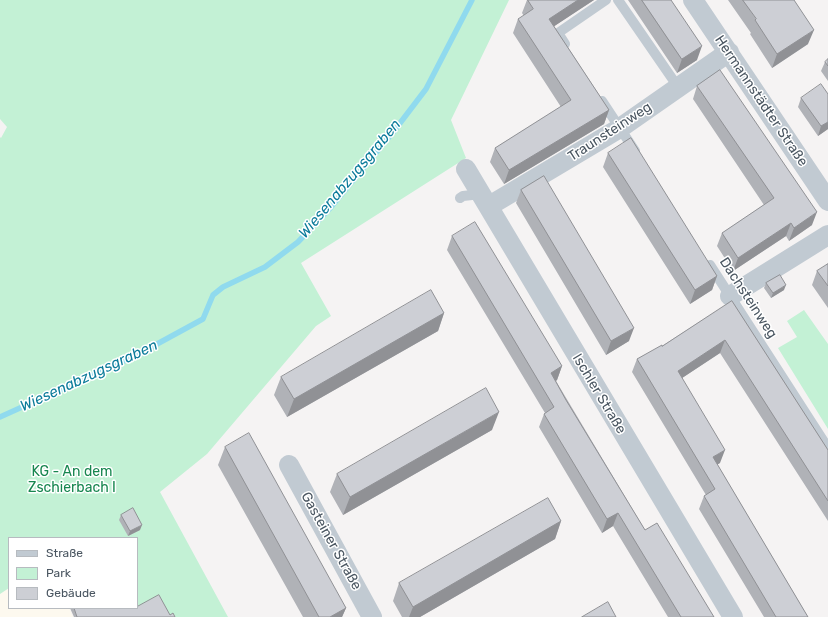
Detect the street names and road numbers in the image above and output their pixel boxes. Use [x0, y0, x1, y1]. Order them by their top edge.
street label: Hermannstädter Straße [711, 32, 811, 170]
street label: Traunsteinweg [565, 99, 655, 165]
street label: Dachsteinweg [716, 254, 780, 342]
street label: Ischler Straße [569, 351, 629, 437]
street label: Gasteiner Straße [297, 489, 365, 593]

